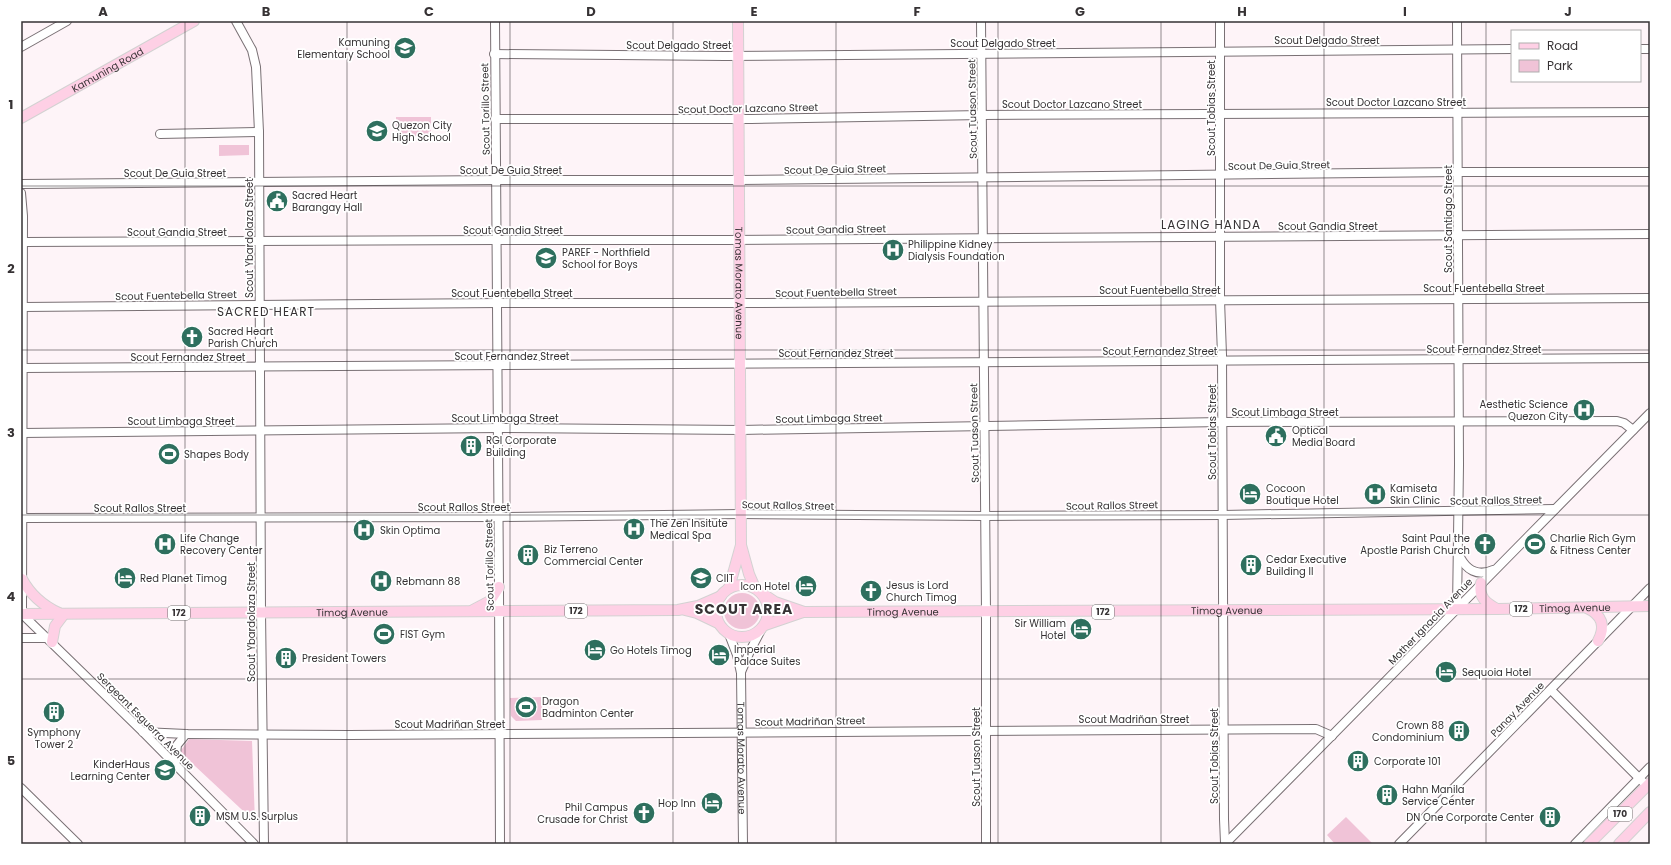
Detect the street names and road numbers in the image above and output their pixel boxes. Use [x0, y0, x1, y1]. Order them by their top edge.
street label: Scout Delgado Street [1274, 33, 1380, 48]
street label: Scout Delgado Street [950, 36, 1056, 51]
street label: Scout Delgado Street [626, 38, 732, 53]
street label: Kamuning Road [69, 44, 146, 96]
street label: Scout Tuason Street [964, 59, 981, 159]
street label: Scout Tobias Street [1204, 60, 1219, 156]
street label: Scout Torillo Street [477, 62, 494, 155]
street label: Scout Doctor Lazcano Street [1326, 95, 1466, 110]
street label: Scout Doctor Lazcano Street [1002, 97, 1142, 112]
street label: Scout Doctor Lazcano Street [678, 100, 819, 117]
street label: Scout De Guia Street [1228, 157, 1331, 174]
street label: Scout De Guia Street [784, 161, 887, 178]
street label: Scout De Guia Street [460, 163, 563, 178]
street label: Scout Santiago Street [1441, 165, 1456, 273]
street label: Scout De Guia Street [124, 166, 227, 181]
street label: Scout Ybardolaza Street [242, 178, 257, 298]
street label: Scout Gandia Street [1278, 219, 1378, 234]
street label: Scout Gandia Street [786, 221, 886, 238]
street label: Scout Gandia Street [463, 223, 563, 238]
street label: Scout Gandia Street [127, 225, 227, 240]
street label: Tomas Morato Avenue [731, 227, 747, 339]
street label: Scout Fuentebella Street [1423, 281, 1545, 296]
street label: Scout Fuentebella Street [1099, 283, 1221, 298]
street label: Scout Fuentebella Street [775, 284, 897, 301]
street label: Scout Fuentebella Street [451, 286, 573, 301]
street label: Scout Fuentebella Street [115, 287, 237, 304]
street label: Scout Fernandez Street [1426, 342, 1542, 357]
street label: Scout Fernandez Street [1102, 344, 1218, 359]
street label: Scout Fernandez Street [778, 346, 894, 361]
street label: Scout Fernandez Street [454, 349, 570, 364]
street label: Scout Fernandez Street [130, 350, 246, 365]
street label: Scout Tuason Street [966, 383, 983, 483]
street label: Scout Tobias Street [1205, 384, 1220, 480]
street label: Scout Limbaga Street [1231, 405, 1339, 420]
street label: Scout Limbaga Street [775, 410, 883, 427]
street label: Scout Limbaga Street [451, 411, 559, 426]
street label: Scout Limbaga Street [127, 414, 235, 429]
street label: Scout Rallos Street [1450, 492, 1543, 509]
street label: Scout Rallos Street [742, 497, 835, 514]
street label: Scout Rallos Street [1066, 497, 1159, 514]
street label: Scout Rallos Street [418, 500, 511, 515]
street label: Scout Rallos Street [94, 501, 187, 516]
street label: Scout Torillo Street [481, 518, 498, 611]
street label: Scout Ybardolaza Street [244, 562, 259, 682]
street label: Mother Ignacia Avenue [1385, 575, 1476, 668]
street label: Timog Avenue [1539, 600, 1611, 616]
road number: 172 [1510, 602, 1532, 616]
street label: Timog Avenue [1191, 603, 1263, 618]
road number: 172 [565, 604, 587, 618]
street label: Timog Avenue [867, 604, 939, 620]
street label: Timog Avenue [316, 605, 388, 620]
road number: 172 [1092, 605, 1114, 619]
road number: 172 [168, 606, 190, 620]
street label: Sergeant Esguerra Avenue [94, 669, 198, 773]
street label: Panay Avenue [1487, 678, 1548, 740]
street label: Tomas Morato Avenue [733, 702, 750, 815]
street label: Scout Tuason Street [969, 707, 984, 807]
street label: Scout Tobias Street [1207, 708, 1222, 804]
street label: Scout Madriñan Street [1079, 712, 1190, 727]
street label: Scout Madriñan Street [754, 713, 866, 730]
street label: Scout Madriñan Street [395, 717, 506, 732]
road number: 170 [1608, 807, 1632, 821]

